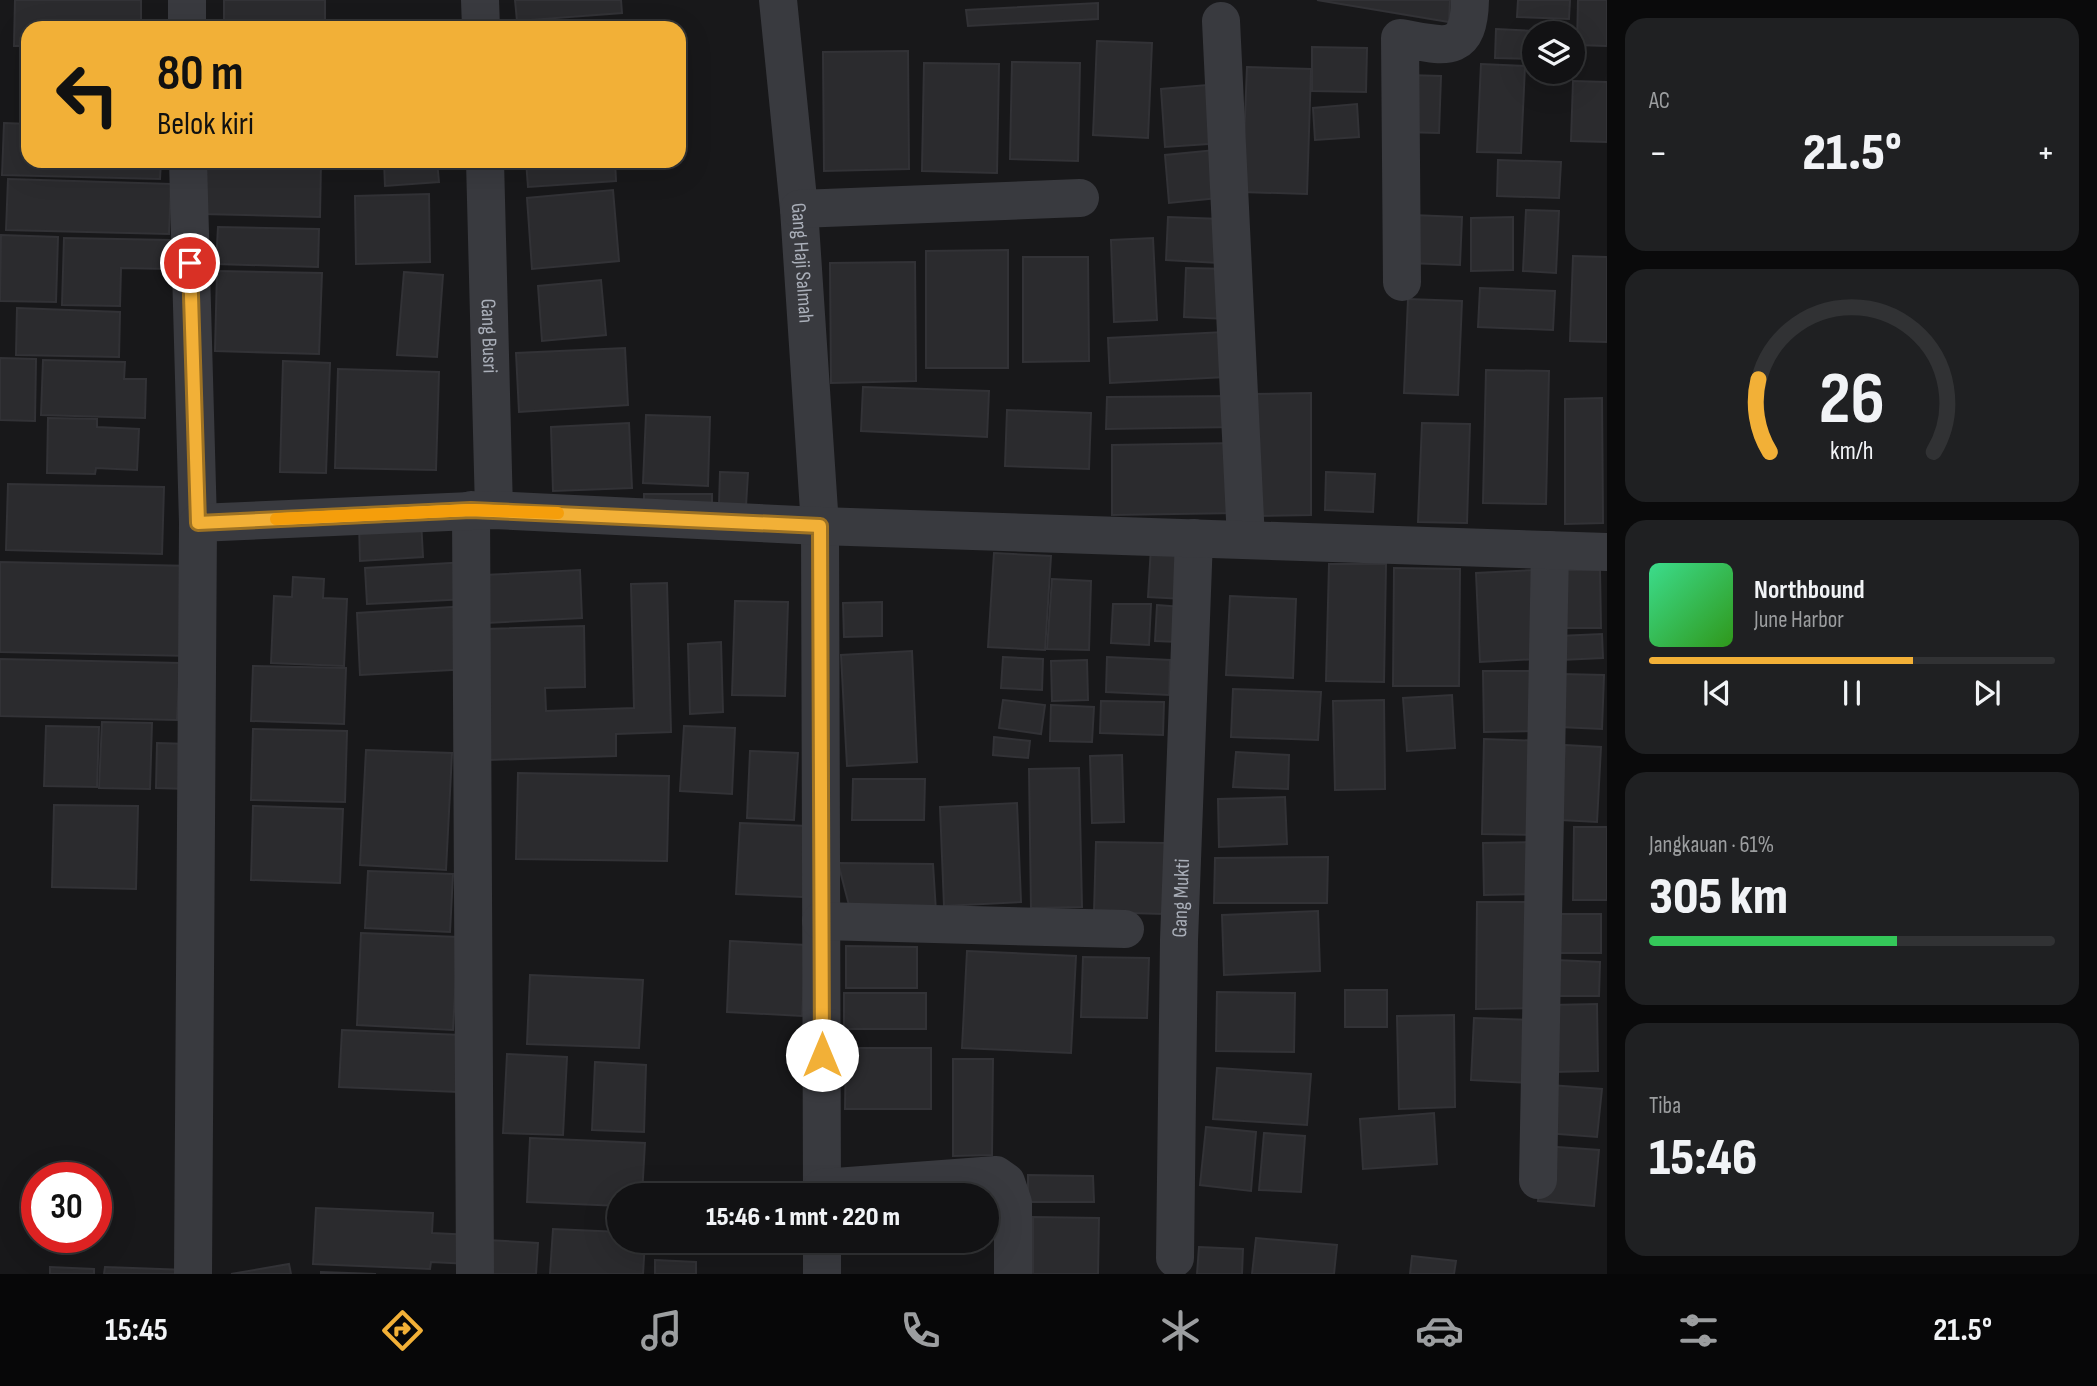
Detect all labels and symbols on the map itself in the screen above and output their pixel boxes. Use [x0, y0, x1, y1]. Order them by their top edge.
street label: Gang Haji Salmah [786, 201, 819, 324]
pin [160, 233, 220, 293]
street label: Gang Busri [476, 298, 503, 374]
street label: Gang Mukti [1167, 858, 1195, 938]
position arrow [785, 1018, 859, 1092]
speed limit sign: 30 [21, 1162, 112, 1253]

